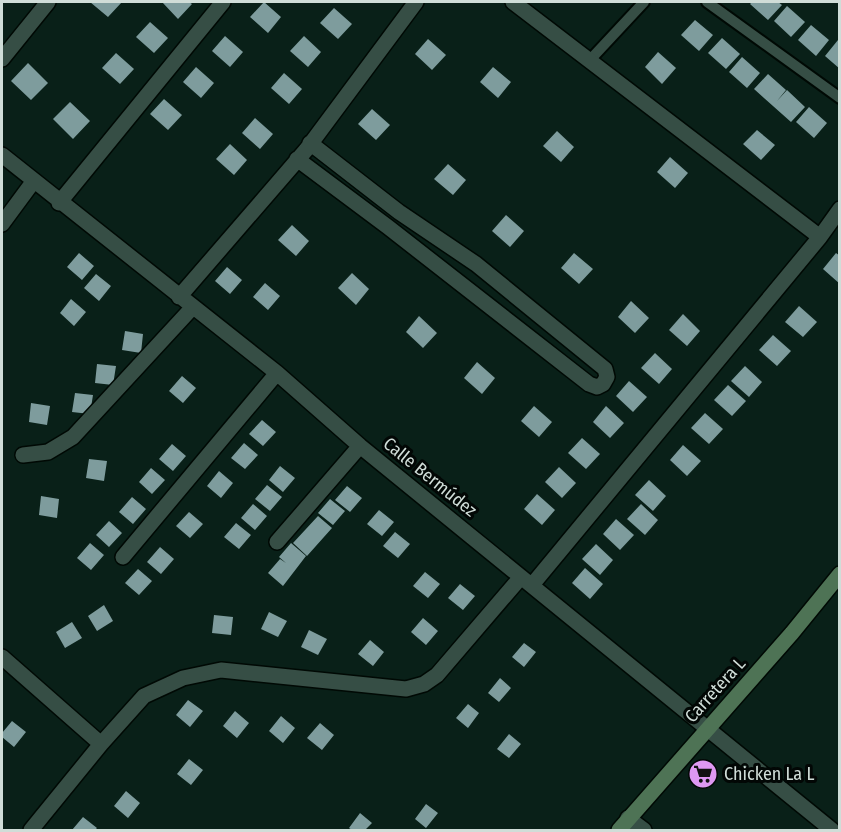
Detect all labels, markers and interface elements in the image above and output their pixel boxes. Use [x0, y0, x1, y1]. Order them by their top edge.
street label: Calle Bermúdez [379, 433, 481, 521]
street label: Carretera L [680, 653, 750, 727]
supermarket icon: Chicken La L [687, 758, 719, 790]
place label: Chicken La L [724, 763, 814, 785]

